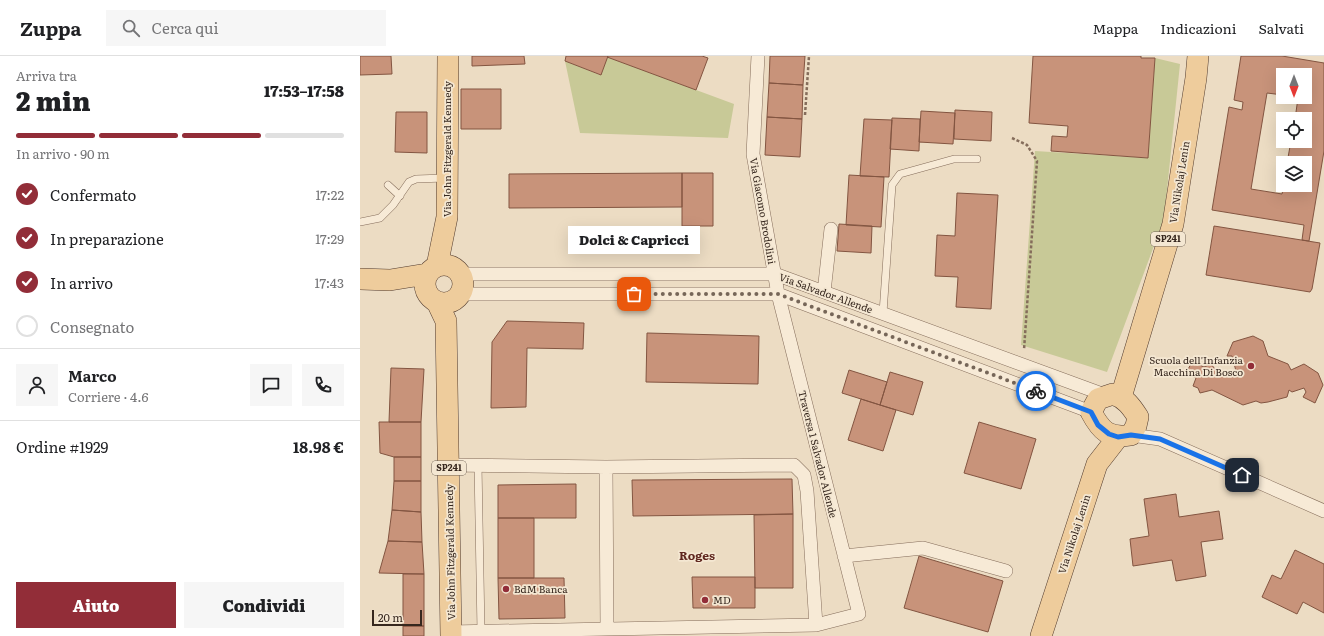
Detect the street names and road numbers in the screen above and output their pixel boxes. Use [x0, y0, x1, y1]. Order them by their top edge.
street label: Via John Fitzgerald Kennedy [439, 81, 454, 217]
street label: Via Nikolaj Lenin [1165, 140, 1192, 224]
street label: Via Giacomo Brodolini [747, 157, 780, 266]
road number: SP241 [1151, 232, 1185, 246]
street label: Via Salvador Allende [777, 269, 875, 316]
street label: Traversa 1 Salvador Allende [795, 388, 842, 519]
road number: SP241 [432, 461, 466, 475]
street label: Via John Fitzgerald Kennedy [441, 484, 458, 620]
street label: Via Nikolaj Lenin [1054, 492, 1094, 576]

